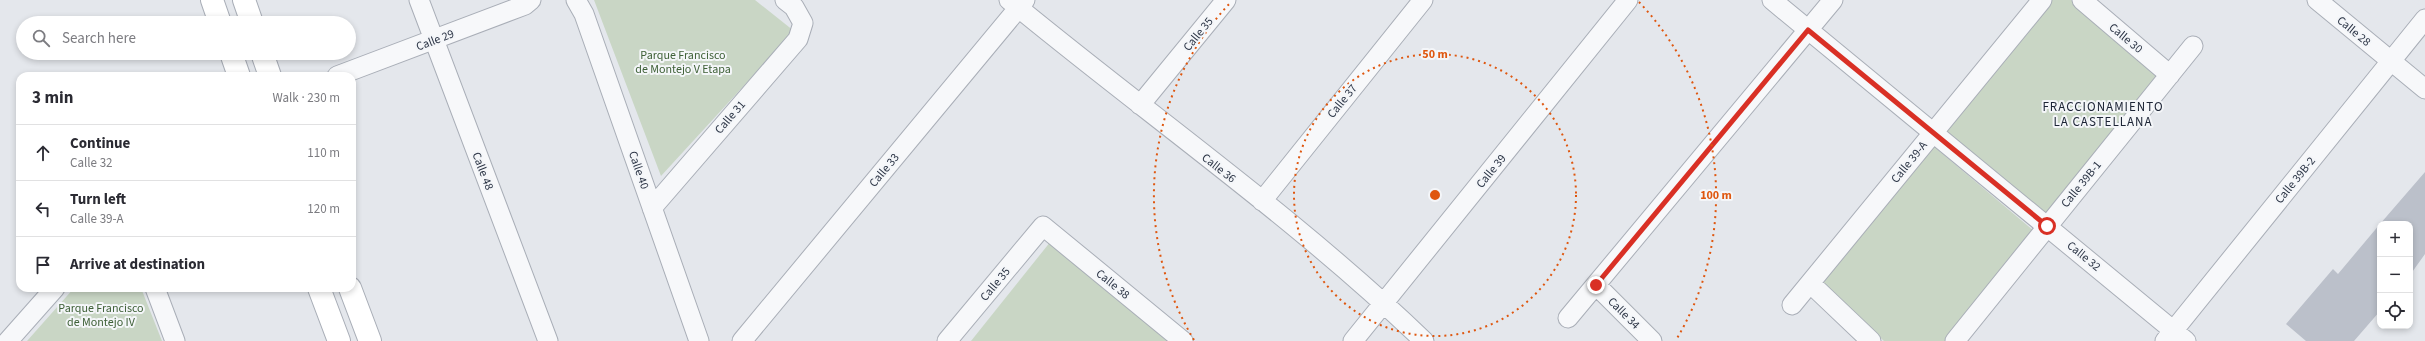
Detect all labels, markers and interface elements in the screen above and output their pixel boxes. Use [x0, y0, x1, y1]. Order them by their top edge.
street label: Calle 28 [2333, 12, 2374, 51]
street label: Calle 35 [1179, 14, 1217, 55]
search box [16, 16, 356, 60]
street label: Calle 30 [2105, 19, 2146, 58]
street label: Calle 29 [414, 25, 457, 55]
icon: search [30, 27, 52, 49]
text: Search here [62, 28, 136, 49]
text: 50 m [1422, 46, 1448, 63]
park label: Parque Francisco de Montejo V Etapa [635, 47, 731, 78]
street label: Calle 37 [1323, 81, 1361, 122]
text: 3 min [32, 86, 73, 110]
text: Walk · 230 m [272, 89, 340, 107]
street label: Calle 31 [711, 97, 750, 138]
district label: FRACCIONAMIENTO LA CASTELLANA [2042, 98, 2164, 131]
text: Continue [70, 133, 130, 154]
street label: Calle 39-A [1887, 137, 1932, 187]
icon: ahead [32, 142, 54, 164]
text: 110 m [307, 144, 340, 162]
street label: Calle 40 [624, 149, 653, 192]
street label: Calle 48 [468, 150, 498, 193]
street label: Calle 33 [865, 150, 904, 191]
street label: Calle 36 [1198, 150, 1239, 187]
street label: Calle 39 [1472, 151, 1510, 192]
street label: Calle 39B-2 [2271, 153, 2320, 207]
text: Calle 32 [70, 154, 113, 172]
street label: Calle 39B-1 [2057, 157, 2106, 211]
text: 100 m [1700, 187, 1732, 204]
centre of rings [1428, 188, 1442, 202]
text: Turn left [70, 189, 126, 210]
icon: left [32, 198, 54, 220]
text: 120 m [307, 200, 340, 218]
text: Calle 39-A [70, 210, 124, 228]
route start [2038, 217, 2056, 235]
map controls [2377, 221, 2413, 329]
button: + [2377, 221, 2413, 257]
street label: Calle 32 [2063, 237, 2104, 275]
icon: arrive [32, 254, 54, 276]
text: Arrive at destination [70, 254, 205, 275]
button: − [2377, 257, 2413, 293]
street label: Calle 35 [976, 264, 1015, 305]
street label: Calle 38 [1092, 265, 1133, 303]
route end [1587, 276, 1605, 294]
street label: Calle 34 [1604, 293, 1644, 333]
button: locate [2377, 293, 2413, 329]
park label: Parque Francisco de Montejo IV [58, 300, 144, 331]

